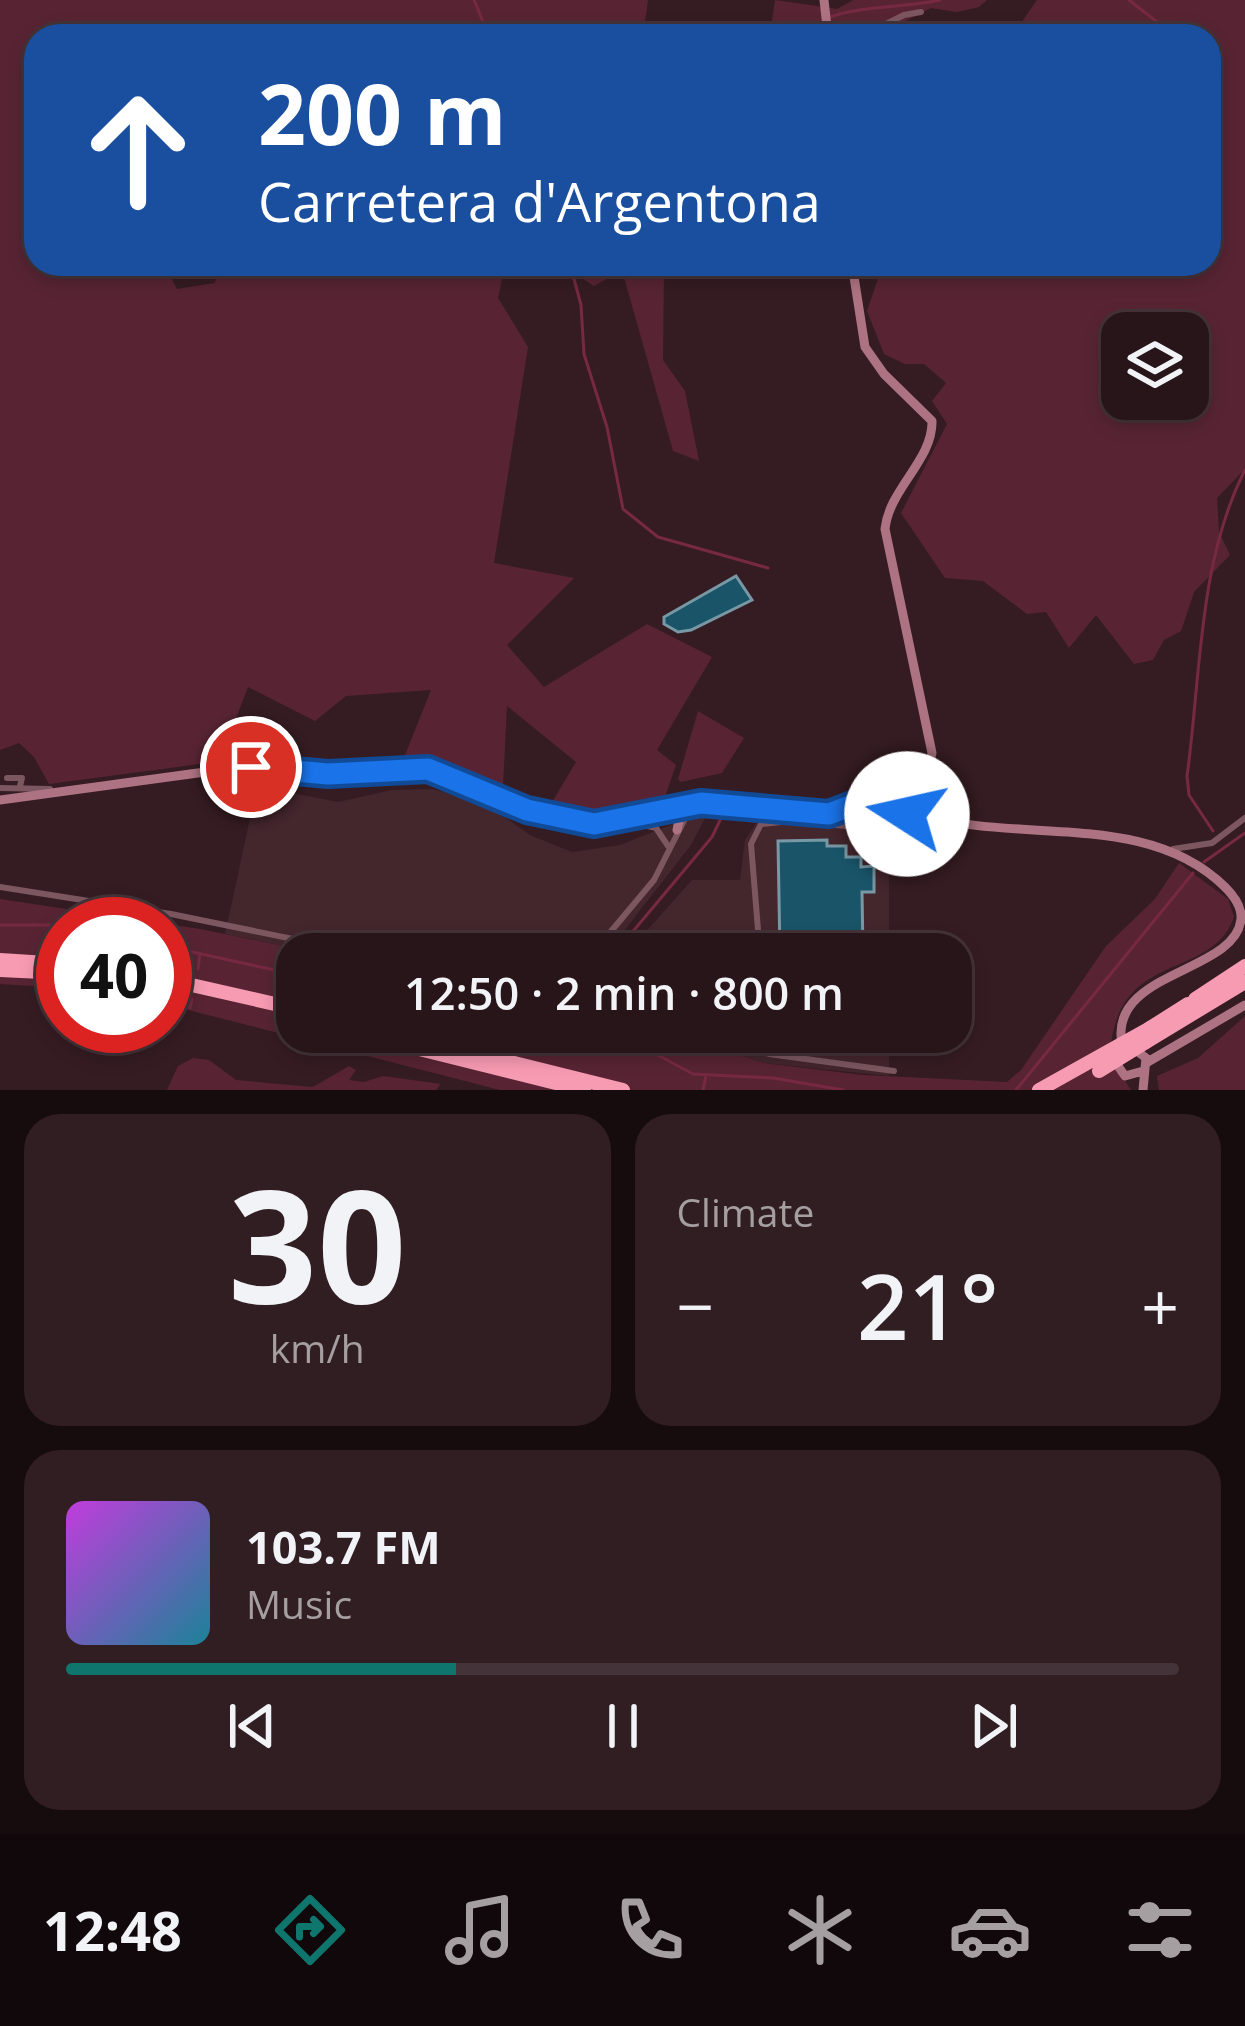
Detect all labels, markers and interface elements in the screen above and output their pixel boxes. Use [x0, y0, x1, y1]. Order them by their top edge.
text: 200 m [258, 55, 506, 170]
icon: ahead [60, 72, 216, 228]
text: Carretera d'Argentona [258, 164, 821, 238]
map controls [1101, 312, 1209, 420]
button: layers [1101, 312, 1209, 420]
pin [200, 716, 302, 818]
icon: arrive [218, 734, 284, 800]
position arrow [844, 751, 970, 877]
speed limit sign: 40 [36, 897, 192, 1053]
text: 12:50 · 2 min · 800 m [404, 962, 844, 1023]
text: 30 [228, 1136, 406, 1349]
text: Climate [677, 1185, 814, 1238]
text: 21° [857, 1244, 998, 1366]
text: − [677, 1260, 714, 1350]
text: + [1141, 1260, 1179, 1350]
text: km/h [270, 1321, 365, 1374]
text: 103.7 FM [246, 1516, 441, 1577]
text: Music [246, 1577, 352, 1630]
icon: previous [219, 1693, 285, 1759]
icon: pause [590, 1693, 656, 1759]
icon: next [961, 1693, 1027, 1759]
icon: directions [268, 1888, 352, 1972]
icon: music [438, 1888, 522, 1972]
icon: phone [608, 1888, 692, 1972]
icon: climate [778, 1888, 862, 1972]
icon: car [948, 1888, 1032, 1972]
icon: filters [1118, 1888, 1202, 1972]
text: 12:48 [43, 1893, 182, 1967]

